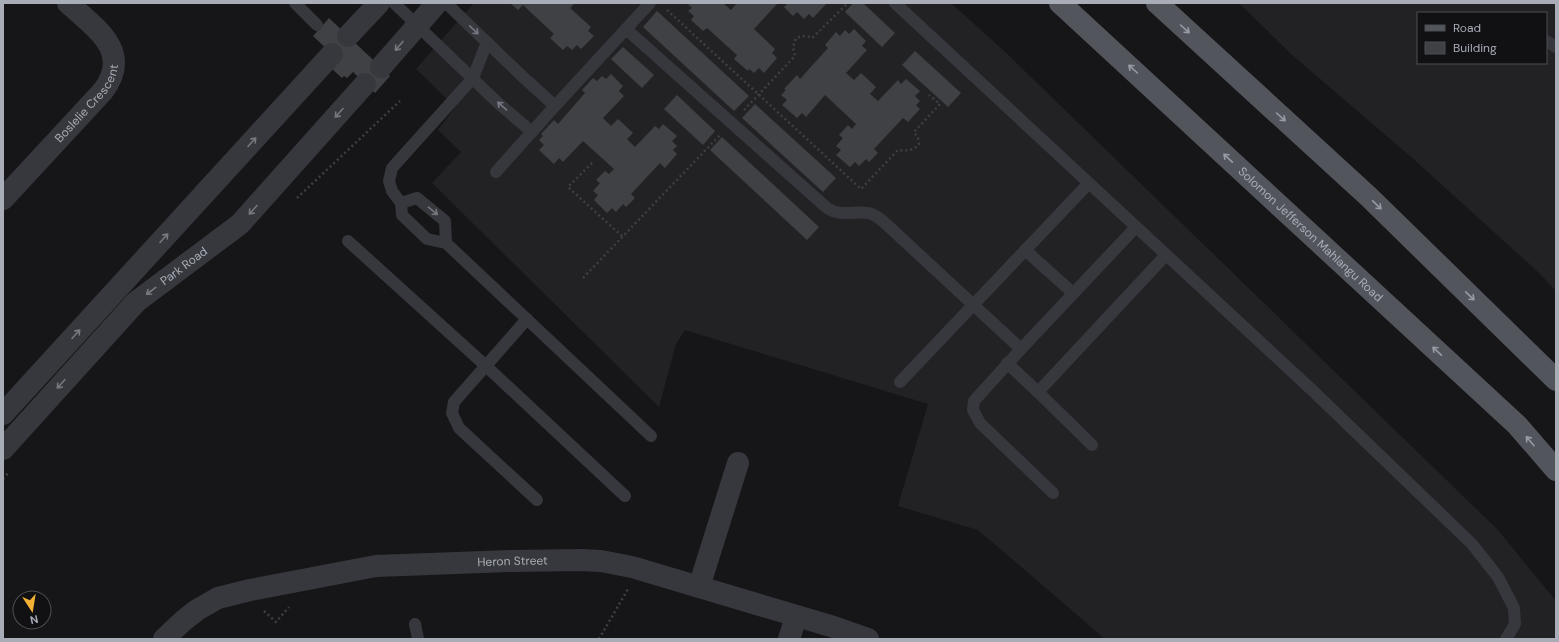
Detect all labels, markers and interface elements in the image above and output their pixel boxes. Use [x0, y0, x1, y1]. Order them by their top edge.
legend [1417, 12, 1547, 64]
text: Road [1453, 20, 1481, 36]
one-way arrow [469, 25, 479, 35]
one-way arrow [1180, 25, 1190, 34]
text: Building [1453, 40, 1497, 56]
one-way arrow [394, 41, 403, 52]
street label: Boslelie Crescent [51, 63, 122, 146]
one-way arrow [1128, 65, 1138, 74]
one-way arrow [497, 102, 507, 111]
one-way arrow [335, 108, 344, 118]
one-way arrow [1276, 112, 1286, 122]
one-way arrow [247, 136, 256, 147]
one-way arrow [1223, 153, 1234, 162]
street label: Solomon Jefferson Mahlangu Road [1235, 163, 1386, 305]
one-way arrow [1372, 200, 1382, 210]
one-way arrow [248, 205, 257, 215]
one-way arrow [428, 207, 439, 216]
one-way arrow [159, 233, 168, 243]
street label: Park Road [157, 243, 211, 289]
one-way arrow [146, 286, 157, 295]
one-way arrow [1465, 291, 1475, 301]
one-way arrow [72, 328, 81, 339]
one-way arrow [1432, 346, 1442, 355]
one-way arrow [57, 379, 66, 389]
one-way arrow [1526, 435, 1535, 446]
street label: Heron Street [477, 552, 548, 570]
north arrow [12, 590, 52, 630]
text: N [29, 612, 39, 627]

